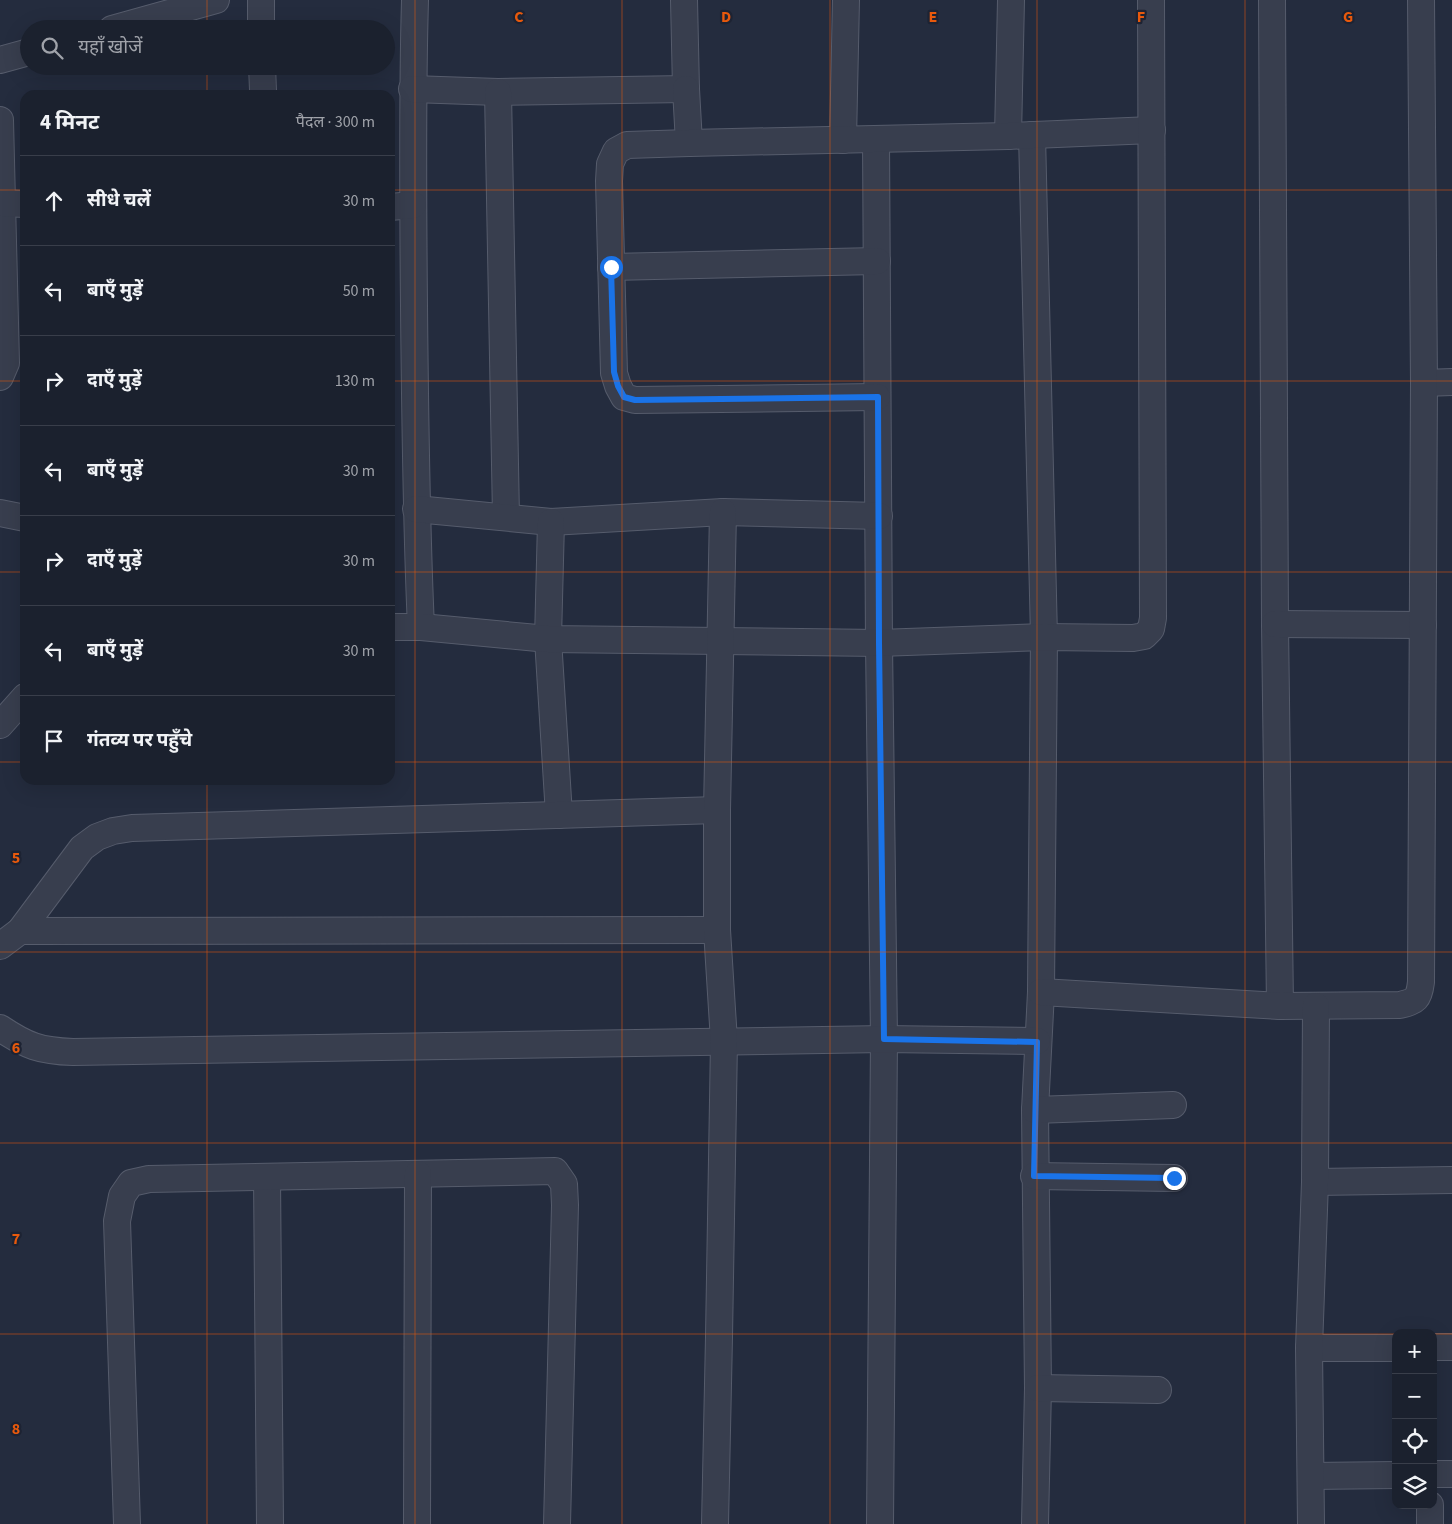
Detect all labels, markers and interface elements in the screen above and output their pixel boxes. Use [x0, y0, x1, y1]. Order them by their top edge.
text: C [514, 6, 524, 28]
text: D [721, 6, 731, 28]
text: E [929, 6, 937, 28]
text: F [1137, 6, 1145, 28]
text: G [1343, 6, 1353, 28]
search box [20, 20, 395, 75]
icon: search [38, 34, 66, 62]
text: यहाँ खोजें [78, 34, 142, 61]
text: 4 मिनट [40, 107, 99, 137]
text: पैदल · 300 m [296, 111, 375, 133]
icon: ahead [40, 187, 68, 215]
text: सीधे चलें [87, 187, 151, 214]
text: 30 m [343, 190, 375, 212]
route start [600, 256, 623, 279]
icon: left [40, 277, 68, 305]
text: बाएँ मुड़ें [87, 277, 143, 304]
text: 50 m [343, 280, 375, 302]
icon: right [40, 367, 68, 395]
text: दाएँ मुड़ें [87, 367, 142, 394]
text: 130 m [335, 370, 375, 392]
icon: left [40, 457, 68, 485]
text: बाएँ मुड़ें [87, 457, 143, 484]
text: 30 m [343, 460, 375, 482]
icon: right [40, 547, 68, 575]
text: दाएँ मुड़ें [87, 547, 142, 574]
text: 30 m [343, 550, 375, 572]
icon: left [40, 637, 68, 665]
text: बाएँ मुड़ें [87, 637, 143, 664]
text: 30 m [343, 640, 375, 662]
icon: arrive [40, 727, 68, 755]
text: गंतव्य पर पहुँचे [87, 727, 192, 754]
text: 5 [12, 847, 20, 869]
text: 6 [12, 1037, 20, 1059]
route end [1163, 1167, 1186, 1190]
text: 7 [12, 1228, 20, 1250]
map controls [1392, 1329, 1437, 1509]
button: + [1392, 1329, 1437, 1374]
button: − [1392, 1374, 1437, 1419]
text: 8 [12, 1418, 20, 1440]
button: locate [1392, 1419, 1437, 1464]
button: layers [1392, 1464, 1437, 1509]

